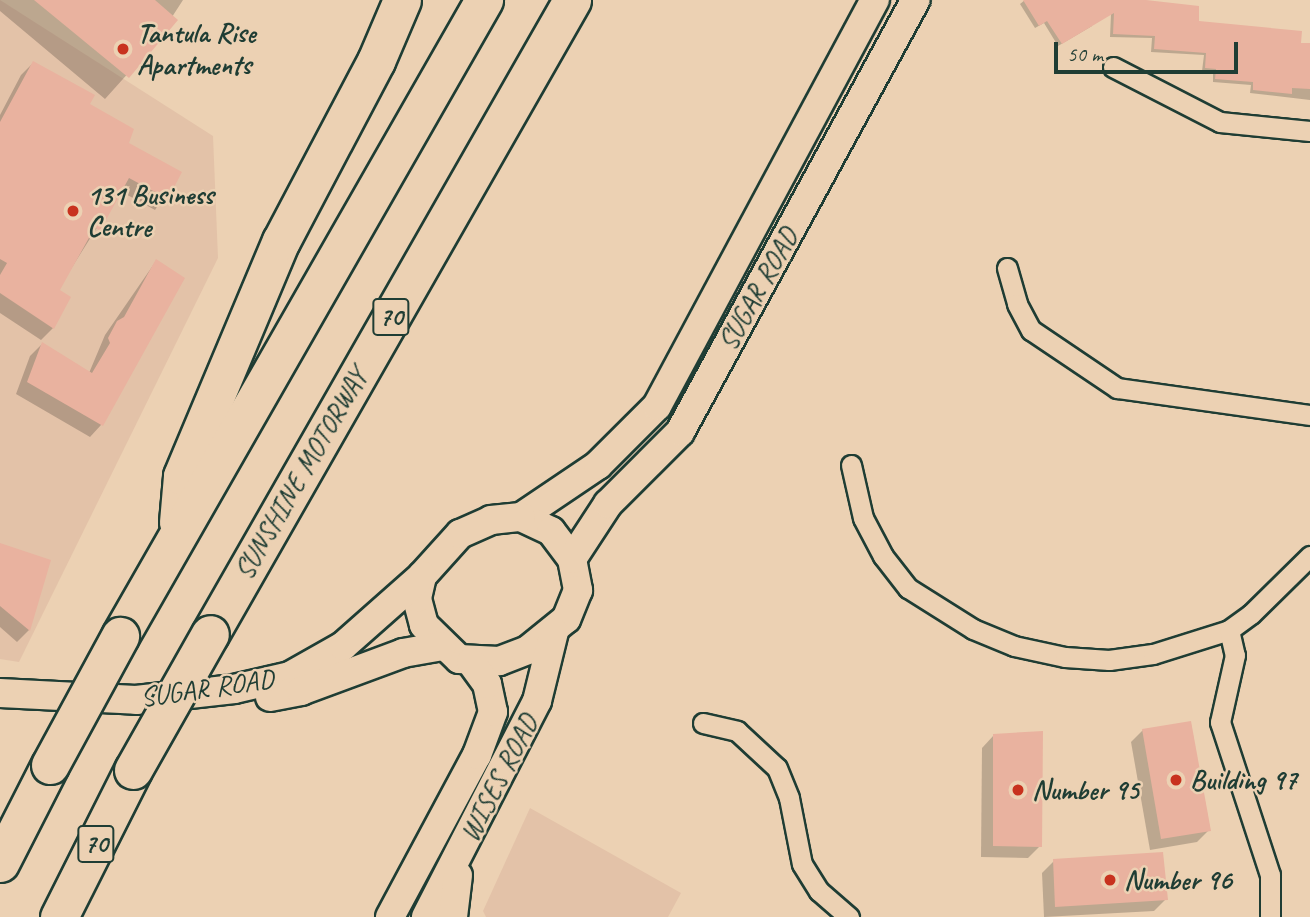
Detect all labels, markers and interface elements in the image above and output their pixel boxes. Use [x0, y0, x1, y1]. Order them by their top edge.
place label: Tantula Rise Apartments [137, 16, 256, 82]
scale bar [1058, 28, 1242, 72]
marker: Tantula Rise Apartments [115, 41, 131, 57]
text: 50 m [1067, 41, 1103, 67]
place label: 131 Business Centre [87, 178, 214, 244]
marker: 131 Business Centre [65, 203, 81, 219]
street label: SUGAR ROAD [711, 222, 805, 356]
road number: 70 [372, 294, 410, 340]
street label: SUNSHINE MOTORWAY [226, 361, 376, 587]
street label: SUGAR ROAD [138, 662, 276, 714]
street label: WISES ROAD [453, 709, 545, 847]
place label: Building 97 [1190, 763, 1297, 797]
marker: Building 97 [1168, 772, 1184, 788]
place label: Number 95 [1032, 773, 1139, 807]
marker: Number 95 [1010, 782, 1026, 798]
road number: 70 [77, 822, 115, 866]
place label: Number 96 [1124, 863, 1232, 897]
marker: Number 96 [1102, 872, 1118, 888]

